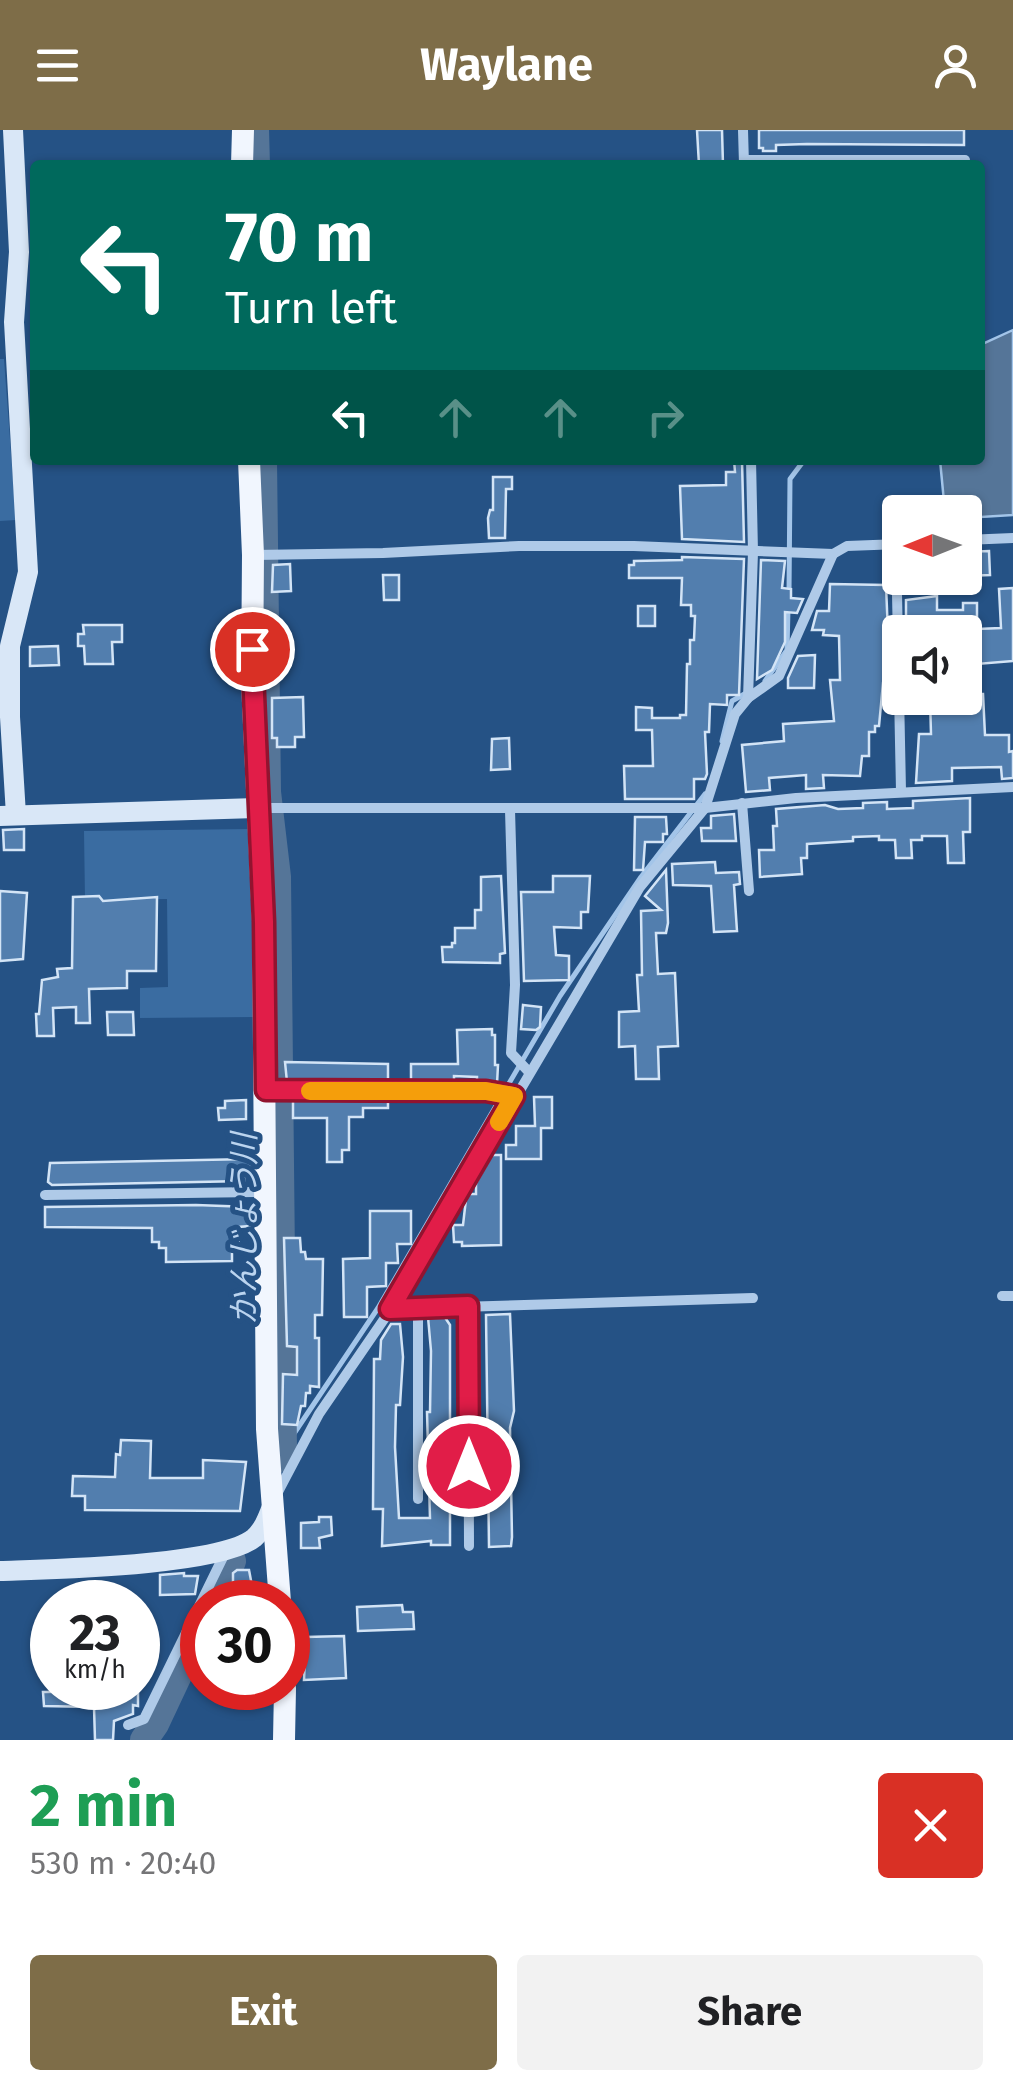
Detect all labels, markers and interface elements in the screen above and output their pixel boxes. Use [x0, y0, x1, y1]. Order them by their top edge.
icon: menu [30, 38, 85, 93]
text: Waylane [420, 38, 593, 92]
icon: person [928, 38, 983, 93]
text: 70 m [225, 196, 374, 280]
icon: left [60, 200, 190, 330]
text: Turn left [225, 281, 397, 335]
icon: left [323, 390, 378, 445]
icon: ahead [428, 390, 483, 445]
icon: ahead [533, 390, 588, 445]
icon: right [638, 390, 693, 445]
north arrow [882, 495, 982, 595]
map controls [882, 495, 982, 715]
pin [210, 607, 295, 692]
button: sound [882, 615, 982, 715]
icon: arrive [225, 622, 280, 677]
water label: かんじょう川 [225, 1130, 263, 1325]
position arrow [417, 1414, 521, 1518]
speed limit sign: 30 [180, 1580, 310, 1710]
text: 23 [69, 1603, 121, 1663]
text: km/h [64, 1655, 126, 1685]
text: 2 min [30, 1770, 177, 1842]
button: close [878, 1773, 983, 1878]
text: 530 m · 20:40 [30, 1844, 216, 1882]
button: Exit [30, 1955, 497, 2070]
button: Share [517, 1955, 983, 2070]

